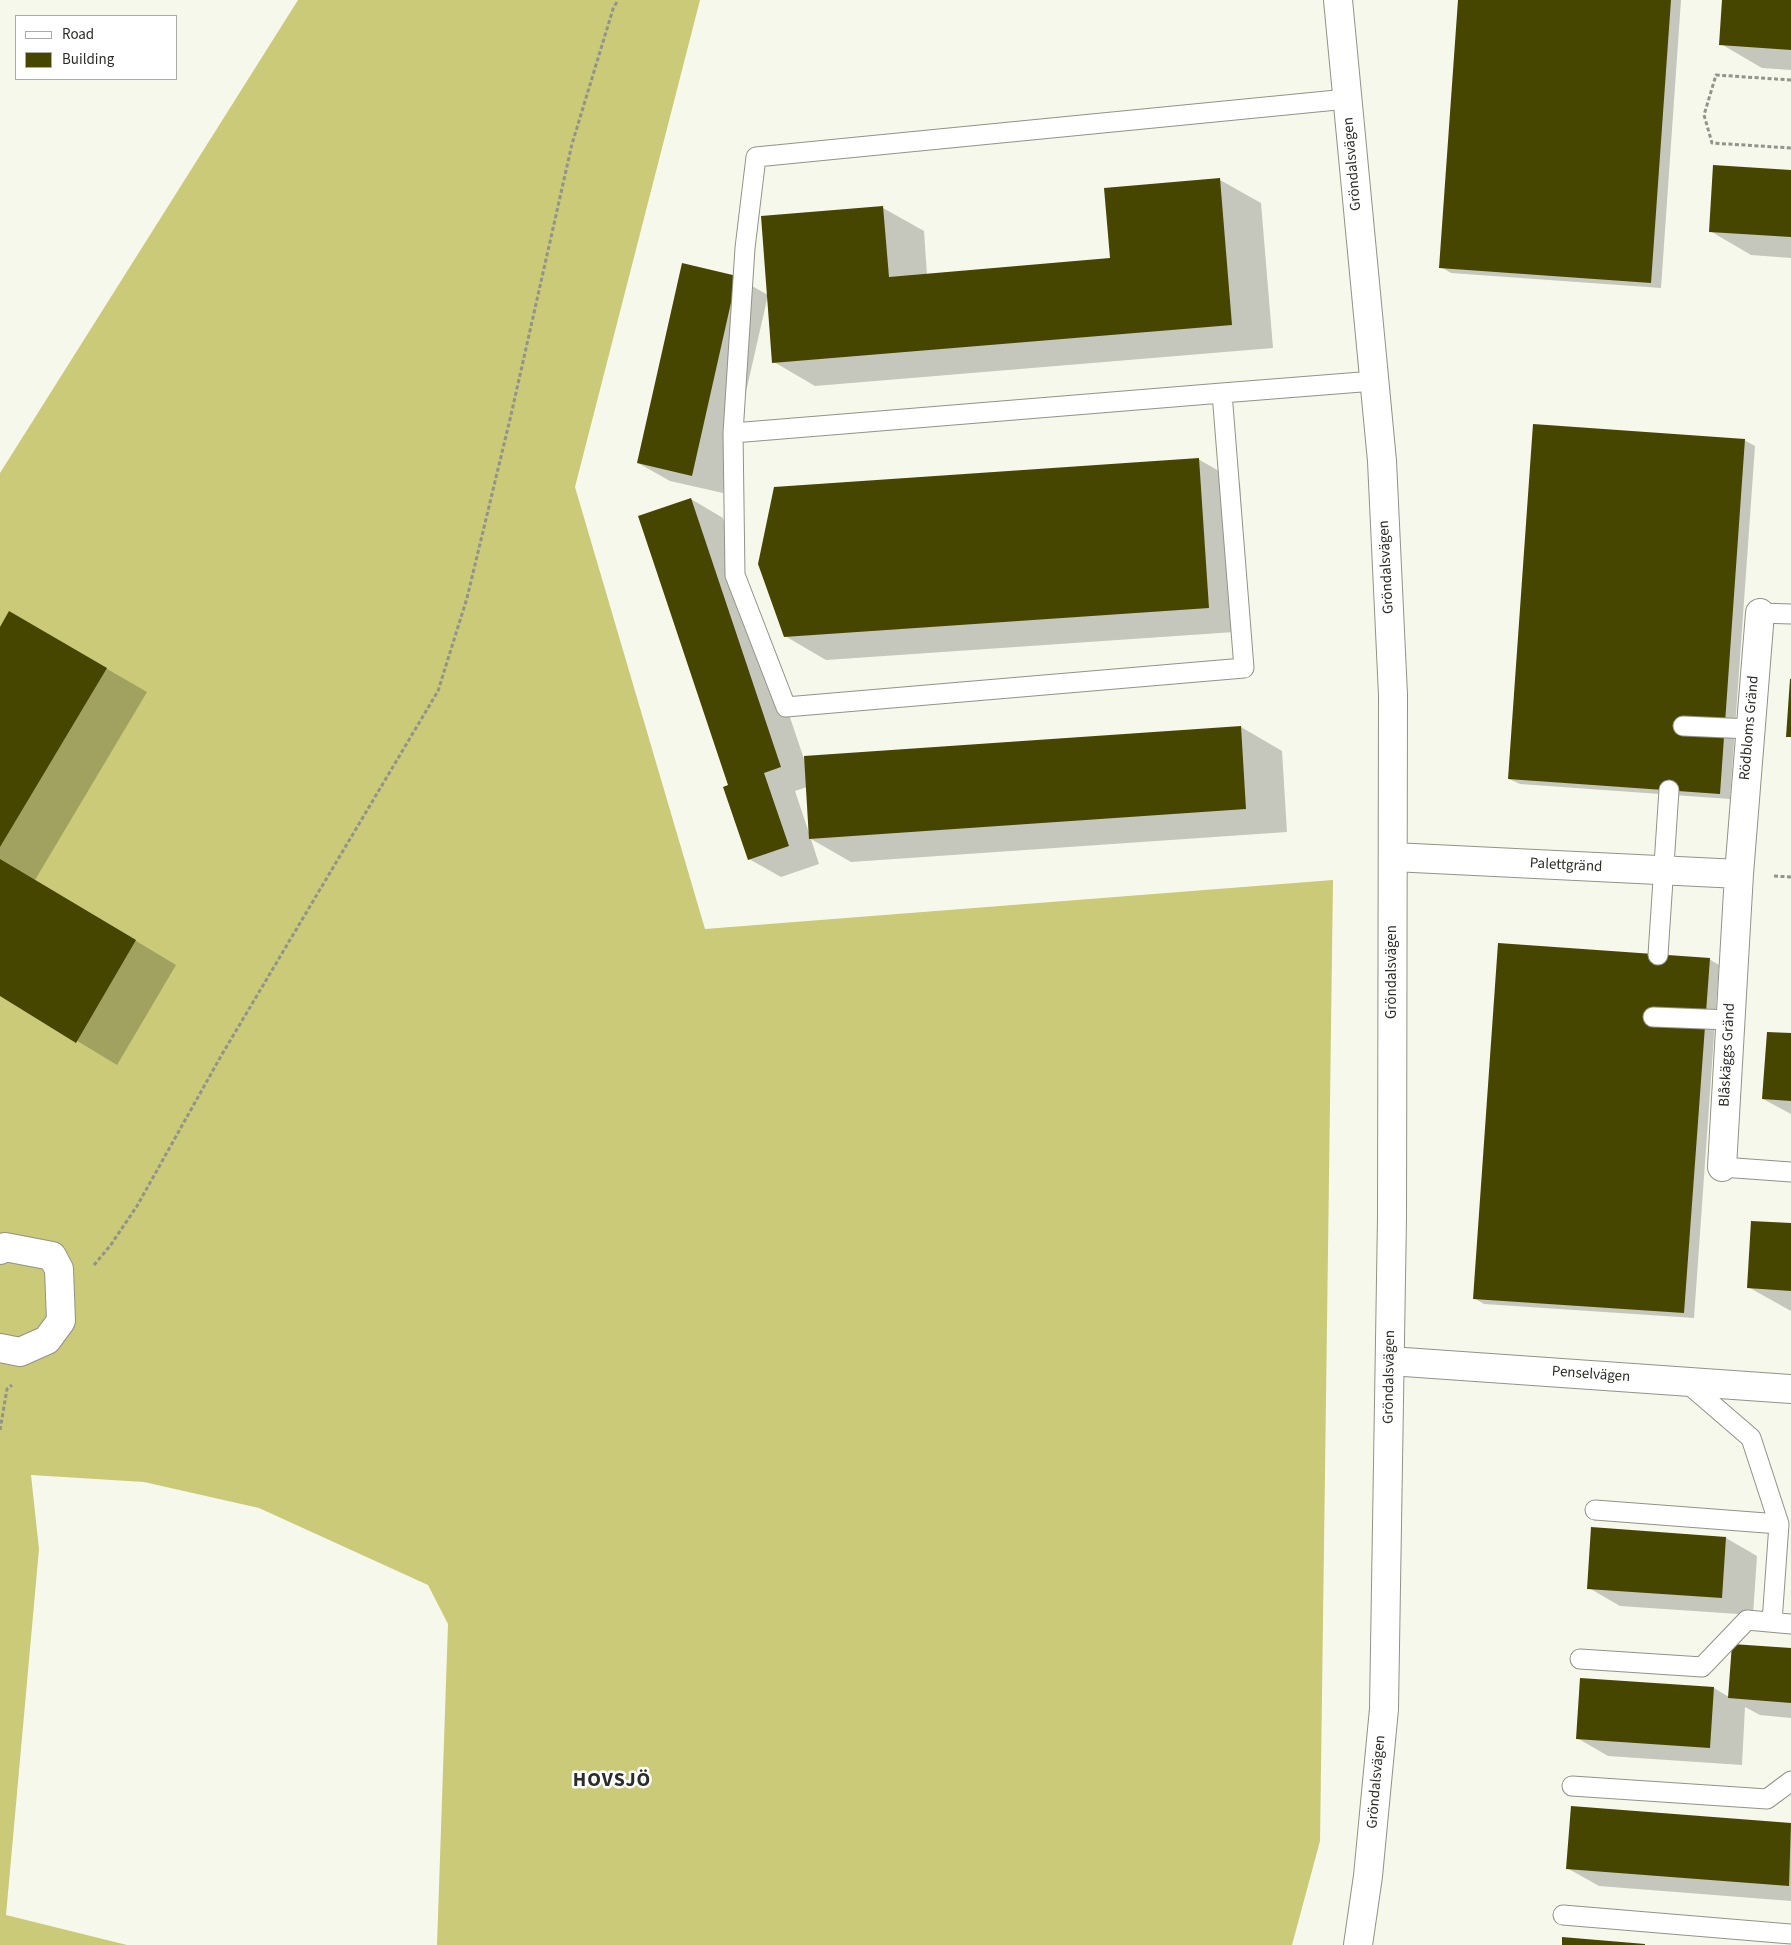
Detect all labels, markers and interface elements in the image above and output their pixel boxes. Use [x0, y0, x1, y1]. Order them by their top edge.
legend [15, 15, 178, 80]
text: Road [62, 24, 94, 45]
text: Building [62, 49, 114, 70]
street label: Gröndalsvägen [1340, 116, 1366, 212]
street label: Gröndalsvägen [1376, 520, 1398, 614]
street label: Rödbloms Gränd [1736, 675, 1764, 781]
street label: Palettgränd [1529, 855, 1603, 877]
street label: Gröndalsvägen [1384, 925, 1402, 1019]
street label: Blåskäggs Gränd [1716, 1003, 1740, 1107]
street label: Gröndalsvägen [1380, 1330, 1400, 1424]
street label: Penselvägen [1551, 1363, 1631, 1387]
street label: Gröndalsvägen [1364, 1734, 1390, 1830]
district label: HOVSJÖ [572, 1770, 652, 1794]

